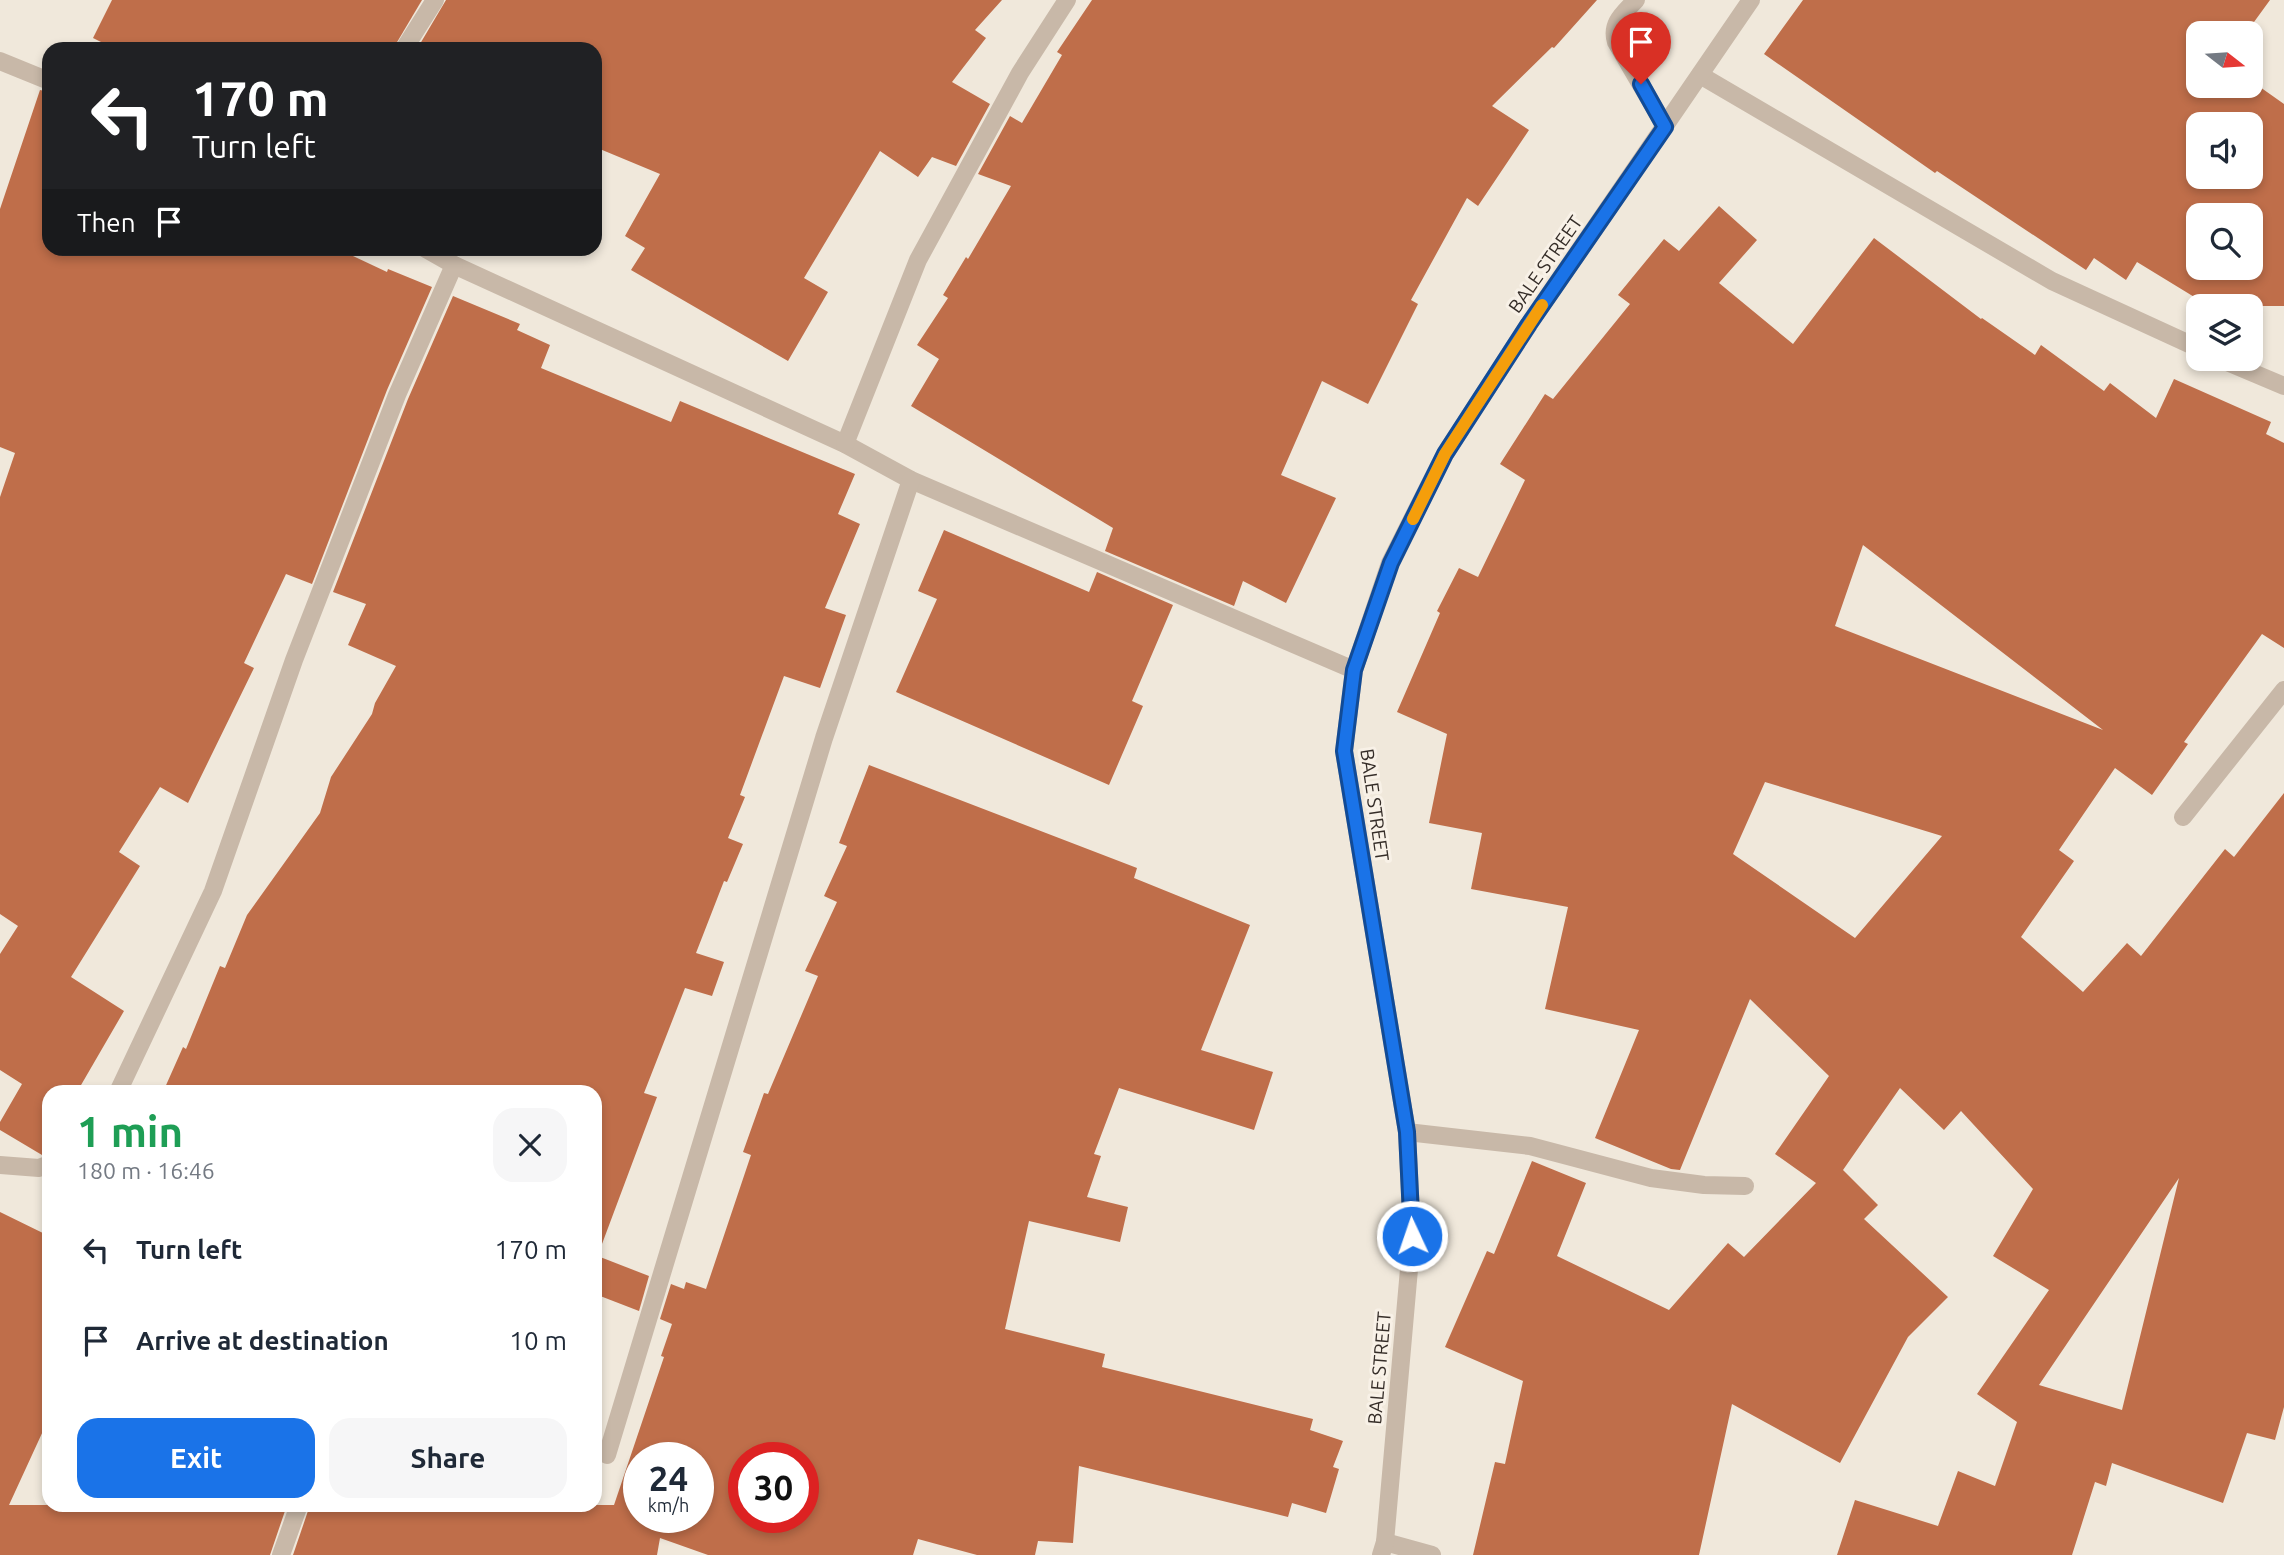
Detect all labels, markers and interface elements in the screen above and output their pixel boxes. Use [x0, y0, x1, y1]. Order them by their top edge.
pin [1611, 12.0, 1671, 84]
north arrow [2186, 21, 2263, 98]
map controls [2186, 21, 2263, 371]
icon: arrive [1622, 23, 1660, 61]
icon: left [77, 70, 168, 161]
text: 170 m [192, 70, 329, 125]
button: sound [2186, 112, 2263, 189]
text: Turn left [192, 128, 316, 164]
icon: arrive [150, 203, 188, 241]
button: search [2186, 203, 2263, 280]
text: Then [77, 208, 136, 237]
street label: BALE STREET [1503, 211, 1587, 317]
button: layers [2186, 294, 2263, 371]
street label: BALE STREET [1356, 747, 1394, 863]
text: 1 min [77, 1108, 183, 1155]
button: close [493, 1108, 567, 1182]
text: 180 m · 16:46 [77, 1158, 215, 1183]
position arrow [1375, 1199, 1449, 1273]
icon: left [77, 1231, 115, 1269]
text: Turn left [136, 1235, 242, 1264]
text: 170 m [495, 1235, 567, 1264]
street label: BALE STREET [1363, 1310, 1395, 1425]
icon: arrive [77, 1322, 115, 1360]
text: Arrive at destination [136, 1326, 389, 1355]
text: 10 m [509, 1326, 567, 1355]
button: Exit [77, 1418, 315, 1498]
button: Share [329, 1418, 567, 1498]
speed limit sign: 30 [728, 1442, 819, 1533]
text: 24 [649, 1458, 688, 1498]
text: km/h [648, 1495, 689, 1515]

